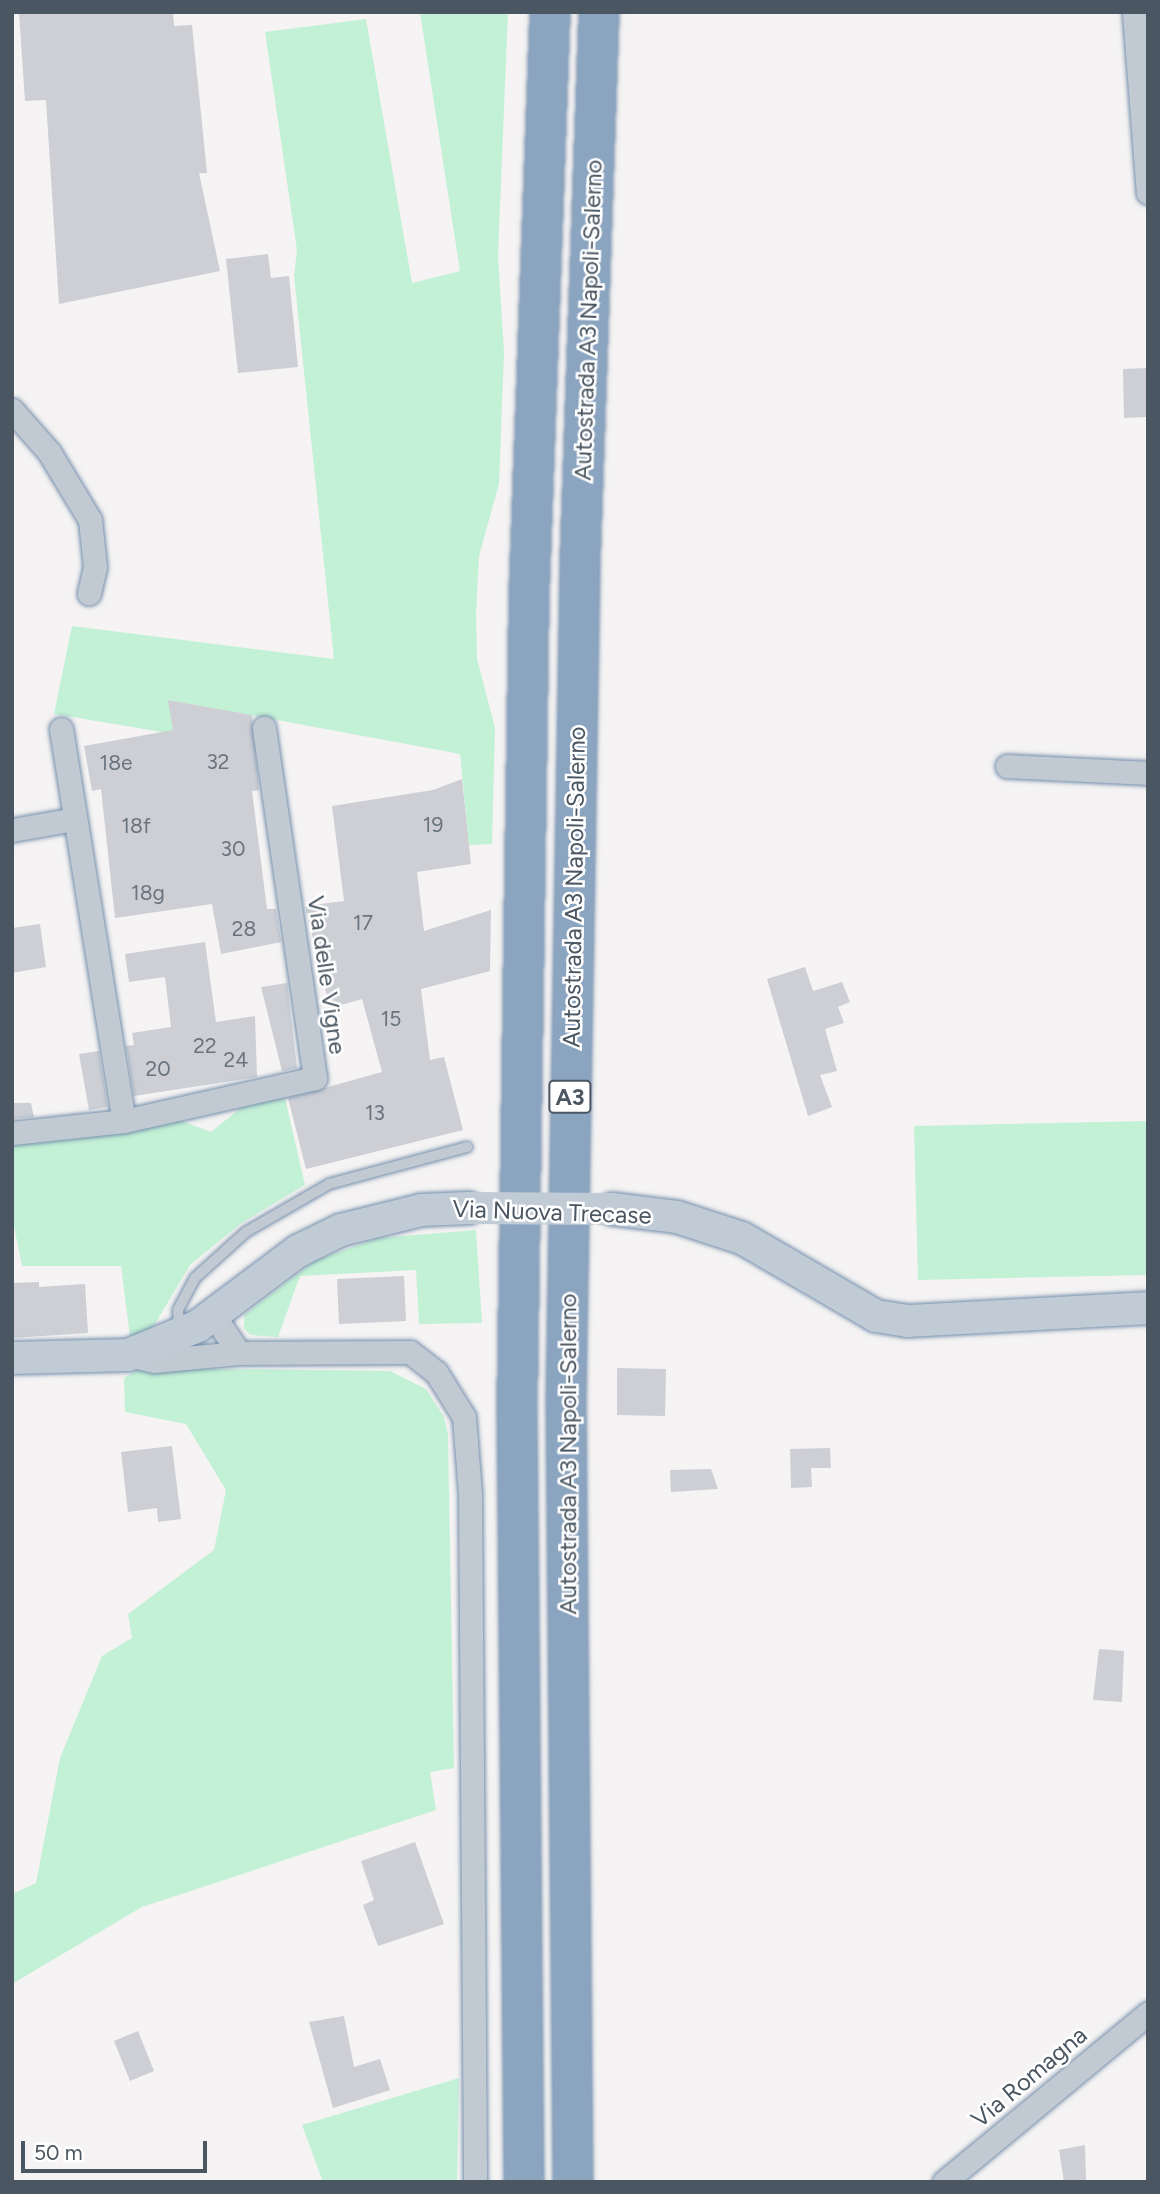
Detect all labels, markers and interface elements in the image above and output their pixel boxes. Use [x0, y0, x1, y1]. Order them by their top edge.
street label: Autostrada A3 Napoli-Salerno [568, 159, 608, 481]
street label: Autostrada A3 Napoli-Salerno [557, 726, 591, 1048]
house number: 32 [206, 749, 230, 775]
house number: 18e [99, 750, 133, 776]
house number: 19 [423, 812, 443, 838]
house number: 18f [121, 813, 151, 839]
house number: 30 [221, 836, 245, 862]
house number: 18g [131, 880, 165, 906]
street label: Via delle Vigne [302, 894, 352, 1056]
house number: 17 [353, 910, 373, 936]
house number: 28 [232, 916, 256, 942]
house number: 15 [381, 1006, 401, 1032]
house number: 22 [193, 1033, 217, 1059]
house number: 24 [224, 1047, 248, 1073]
house number: 20 [145, 1056, 171, 1082]
road number: A3 [547, 1078, 593, 1116]
house number: 13 [365, 1100, 385, 1126]
street label: Via Nuova Trecase [452, 1194, 652, 1230]
street label: Autostrada A3 Napoli-Salerno [554, 1293, 582, 1615]
street label: Via Romagna [965, 2020, 1093, 2134]
scale bar [24, 2128, 210, 2172]
text: 50 m [34, 2140, 83, 2165]

